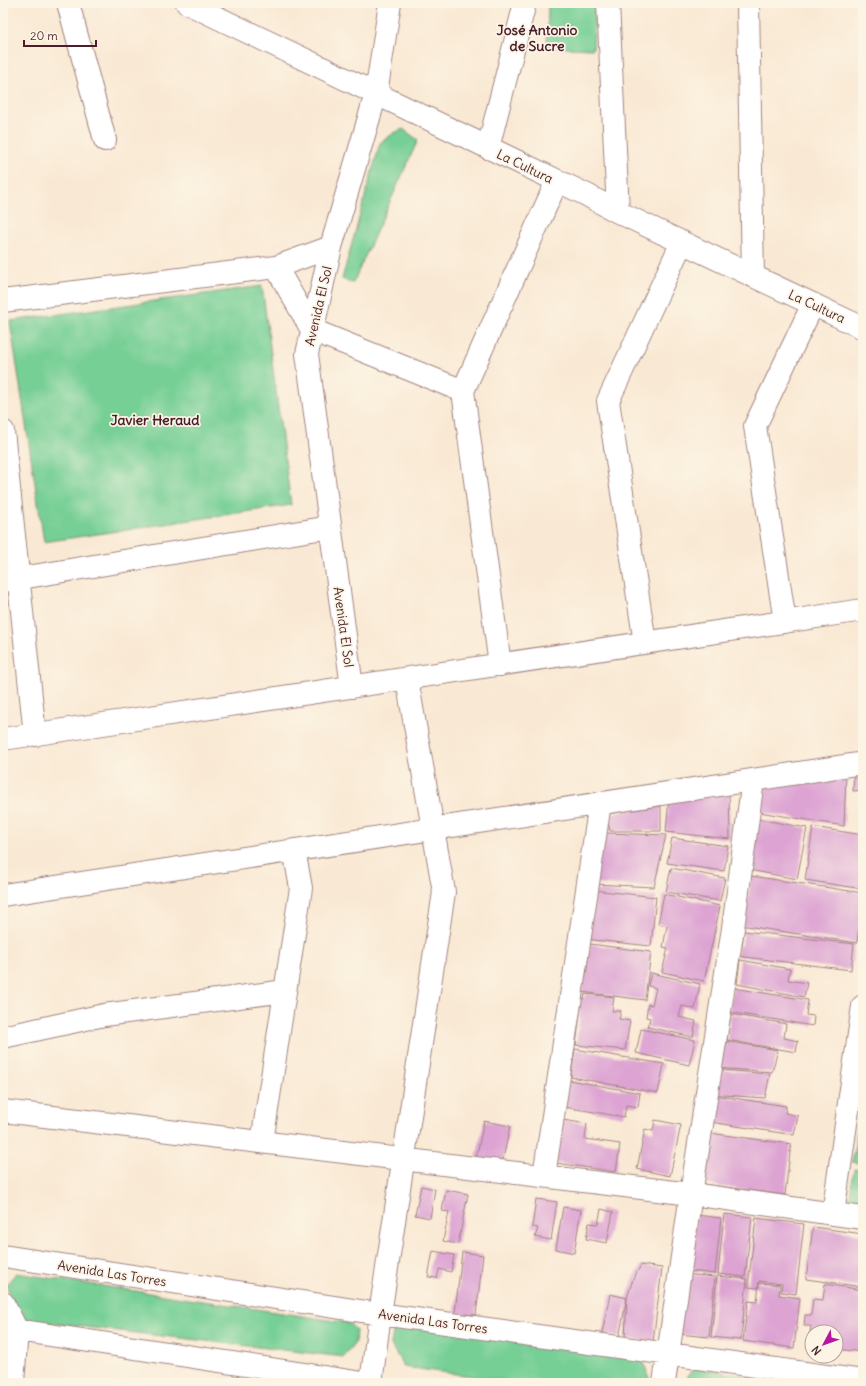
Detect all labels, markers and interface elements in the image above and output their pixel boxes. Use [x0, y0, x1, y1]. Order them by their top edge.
district label: José Antonio de Sucre [497, 21, 578, 55]
scale bar [24, 22, 96, 48]
text: 20 m [30, 28, 58, 43]
street label: La Cultura [494, 145, 556, 187]
street label: Avenida El Sol [301, 265, 336, 348]
street label: La Cultura [786, 286, 848, 327]
district label: Javier Heraud [111, 411, 200, 429]
street label: Avenida El Sol [329, 586, 358, 668]
street label: Avenida Las Torres [56, 1256, 168, 1291]
street label: Avenida Las Torres [377, 1305, 489, 1338]
north arrow [804, 1324, 844, 1364]
text: N [809, 1343, 824, 1358]

